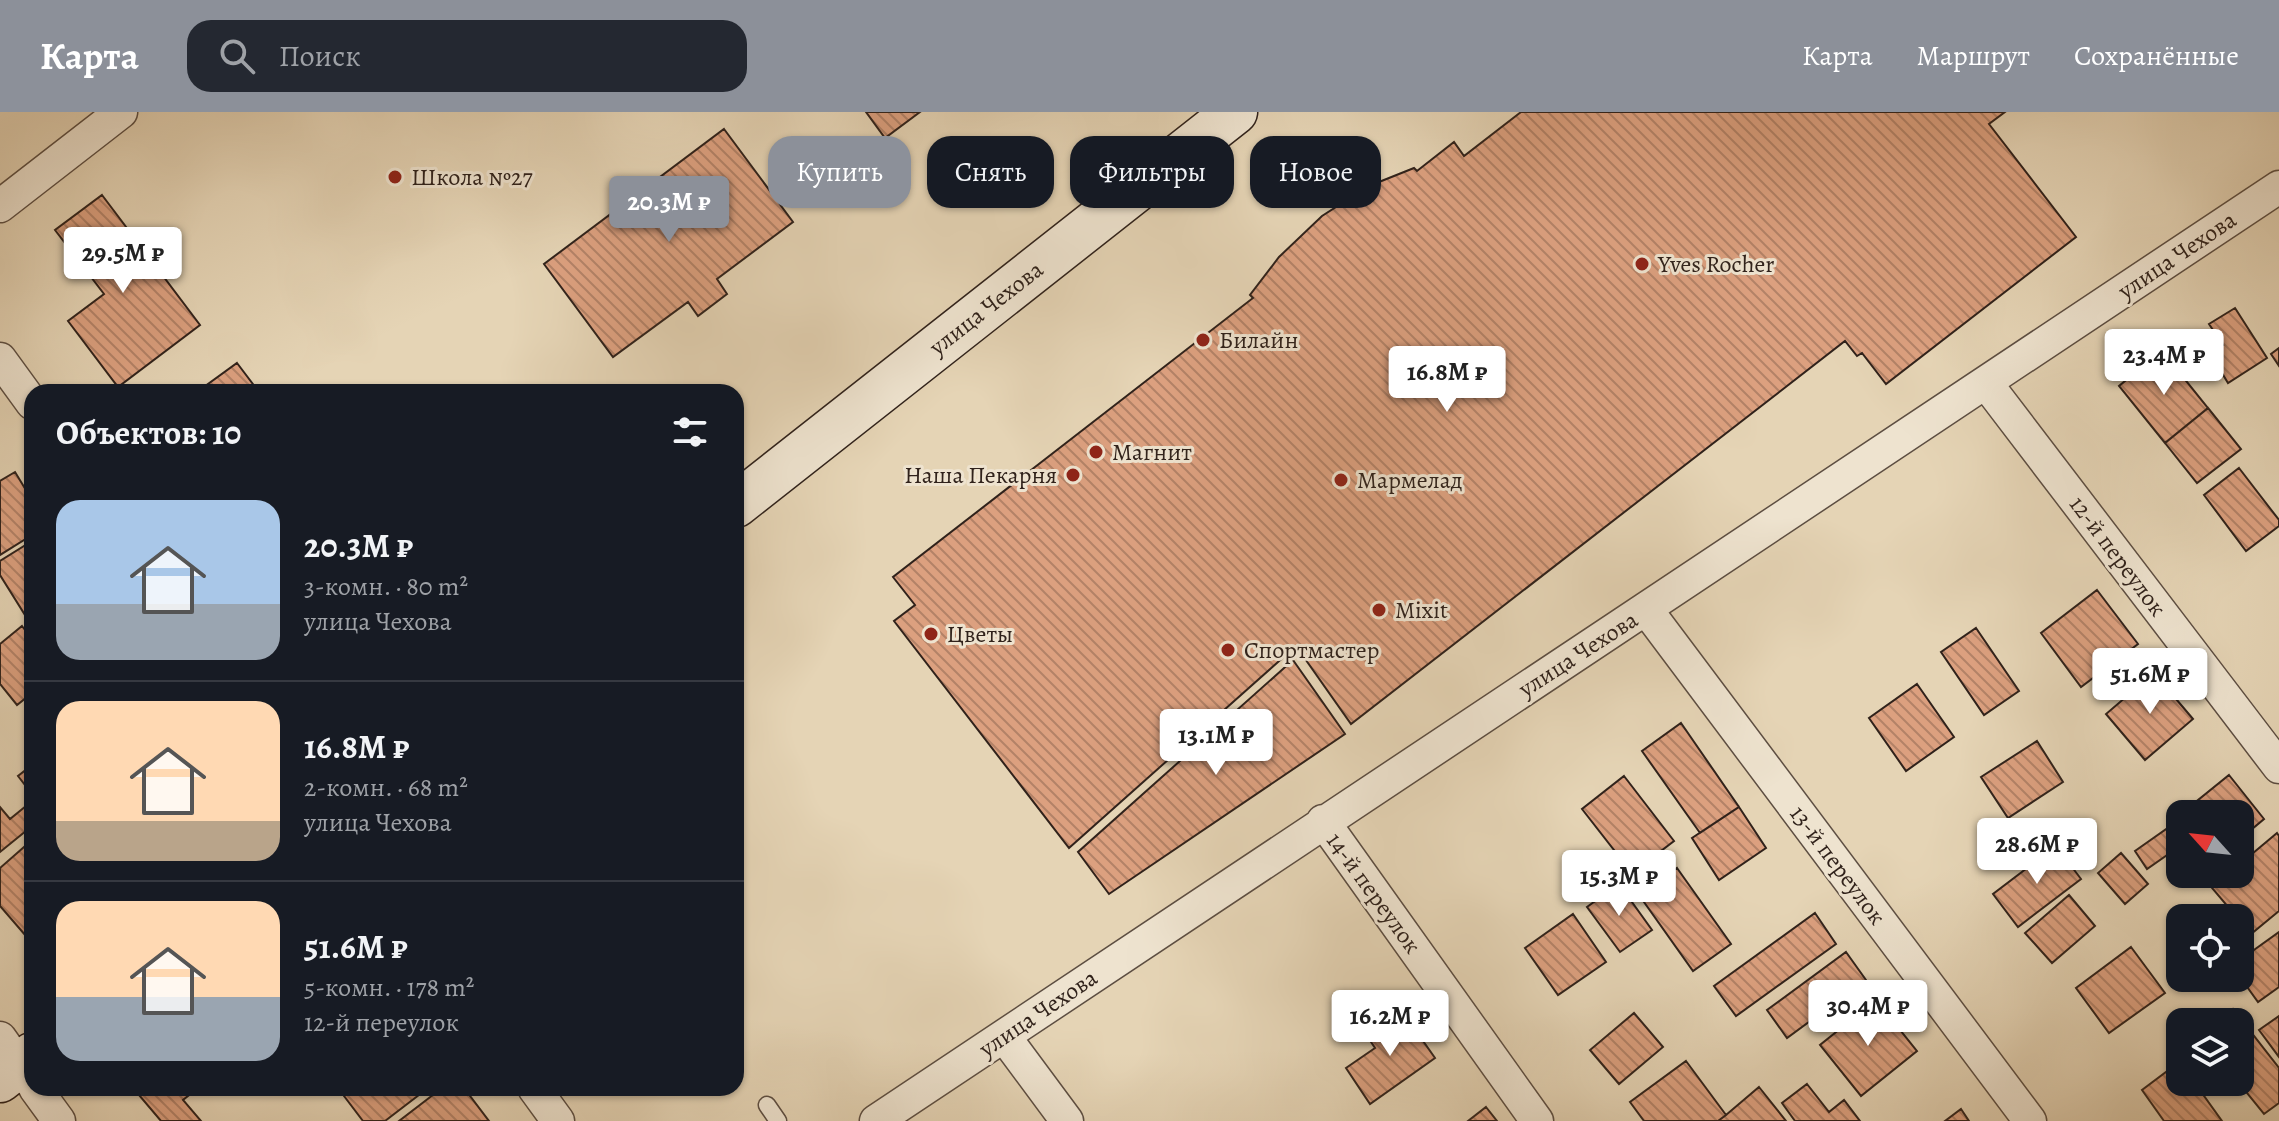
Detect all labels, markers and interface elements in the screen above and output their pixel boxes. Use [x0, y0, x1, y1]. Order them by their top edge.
search box [187, 20, 747, 92]
text: Карта [40, 30, 139, 82]
icon: search [215, 34, 259, 78]
text: Поиск [279, 36, 361, 76]
text: Карта [1802, 37, 1873, 75]
text: Маршрут [1917, 37, 2030, 75]
text: Сохранённые [2074, 37, 2239, 75]
chip: Купить [768, 136, 911, 208]
chip: Снять [927, 136, 1054, 208]
chip: Фильтры [1070, 136, 1234, 208]
chip: Новое [1250, 136, 1381, 208]
place label: Школа №27 [411, 161, 533, 193]
marker: Школа №27 [386, 168, 404, 186]
pin: 20.3M ₽ [595, 176, 743, 244]
text: 20.3M ₽ [627, 184, 711, 219]
street label: улица Чехова [2111, 204, 2242, 307]
pin: 29.5M ₽ [49, 227, 197, 295]
text: 29.5M ₽ [82, 235, 164, 270]
place label: Yves Rocher [1657, 248, 1774, 280]
street label: улица Чехова [922, 253, 1050, 363]
marker: Yves Rocher [1633, 255, 1651, 273]
place label: Билайн [1219, 324, 1298, 356]
pin: 23.4M ₽ [2090, 329, 2238, 397]
marker: Билайн [1194, 331, 1212, 349]
text: 23.4M ₽ [2123, 337, 2205, 372]
pin: 16.8M ₽ [1373, 346, 1521, 414]
text: 16.8M ₽ [1407, 354, 1487, 389]
text: Объектов: 10 [56, 409, 241, 456]
icon: filters [668, 410, 712, 454]
place label: Магнит [1112, 436, 1192, 468]
marker: Магнит [1087, 443, 1105, 461]
place label: Наша Пекарня [904, 459, 1057, 491]
place label: Мармелад [1357, 464, 1463, 496]
marker: Наша Пекарня [1064, 466, 1082, 484]
marker: Мармелад [1332, 471, 1350, 489]
street label: 12-й переулок [2062, 489, 2174, 623]
text: 20.3M ₽ [304, 522, 413, 569]
icon: home [120, 532, 216, 628]
text: 3-комн. · 80 m² [304, 569, 468, 604]
place label: Mixit [1395, 594, 1448, 626]
marker: Mixit [1370, 601, 1388, 619]
street label: улица Чехова [1511, 603, 1644, 705]
text: улица Чехова [304, 604, 452, 639]
place label: Цветы [947, 618, 1013, 650]
marker: Цветы [922, 625, 940, 643]
place label: Спортмастер [1244, 634, 1379, 666]
marker: Спортмастер [1219, 641, 1237, 659]
pin: 51.6M ₽ [2076, 648, 2224, 716]
text: 51.6M ₽ [2110, 656, 2190, 691]
pin: 13.1M ₽ [1142, 709, 1290, 777]
text: 13.1M ₽ [1178, 717, 1254, 752]
text: 16.8M ₽ [304, 723, 410, 770]
icon: home [120, 733, 216, 829]
text: 2-комн. · 68 m² [304, 770, 468, 805]
street label: 13-й переулок [1783, 799, 1893, 931]
north arrow [2166, 800, 2254, 888]
map controls [2166, 800, 2254, 1096]
text: улица Чехова [304, 805, 452, 840]
pin: 28.6M ₽ [1963, 818, 2111, 886]
street label: 14-й переулок [1319, 826, 1429, 960]
text: 28.6M ₽ [1995, 826, 2079, 861]
pin: 15.3M ₽ [1545, 850, 1693, 918]
text: 15.3M ₽ [1580, 858, 1658, 893]
button: locate [2166, 904, 2254, 992]
text: 51.6M ₽ [304, 923, 408, 970]
icon: home [120, 933, 216, 1029]
street label: улица Чехова [972, 962, 1103, 1065]
text: 5-комн. · 178 m² [304, 970, 474, 1005]
pin: 30.4M ₽ [1794, 980, 1942, 1048]
text: 30.4M ₽ [1826, 988, 1910, 1023]
pin: 16.2M ₽ [1316, 990, 1464, 1058]
text: 16.2M ₽ [1350, 998, 1430, 1033]
text: 12-й переулок [304, 1005, 459, 1040]
button: layers [2166, 1008, 2254, 1096]

